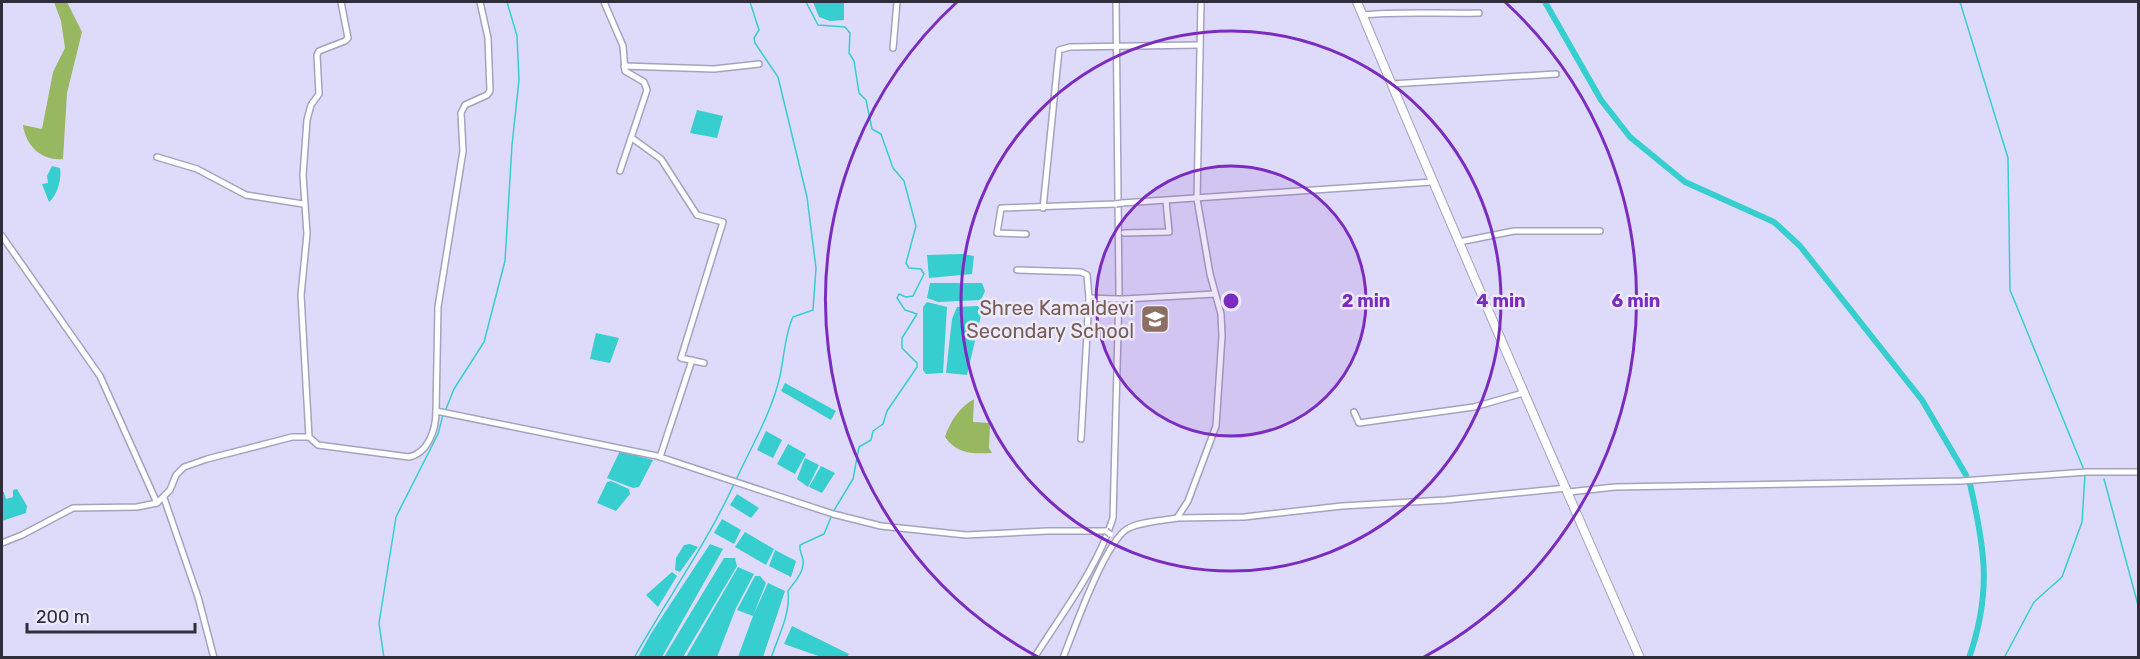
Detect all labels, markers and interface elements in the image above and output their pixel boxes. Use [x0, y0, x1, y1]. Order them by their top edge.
text: 2 min [1342, 290, 1390, 312]
text: 4 min [1476, 290, 1526, 312]
text: 6 min [1612, 290, 1660, 312]
centre of rings [1221, 291, 1241, 311]
place label: Shree Kamaldevi Secondary School [966, 296, 1134, 343]
school or university icon: Shree Kamaldevi Secondary School [1139, 303, 1171, 335]
scale bar [27, 596, 195, 634]
text: 200 m [36, 606, 90, 628]

